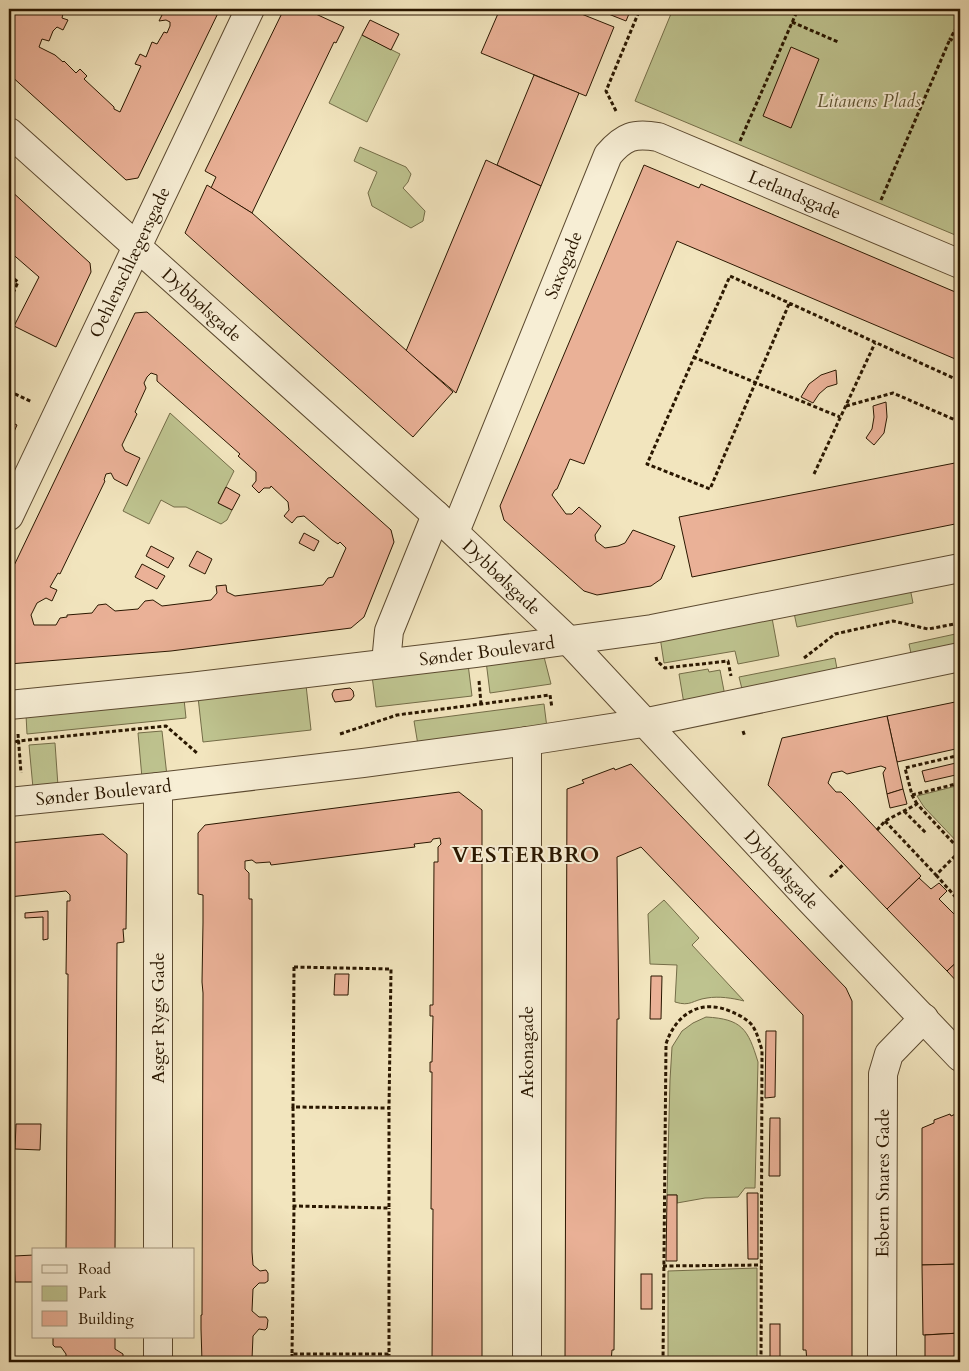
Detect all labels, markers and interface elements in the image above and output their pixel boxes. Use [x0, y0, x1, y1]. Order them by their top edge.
park label: Litauens Plads [817, 89, 921, 114]
street label: Letlandsgade [744, 164, 845, 225]
street label: Oehlenschlægersgade [83, 183, 176, 342]
street label: Saxogade [538, 227, 588, 303]
street label: Dybbølsgade [156, 262, 247, 348]
street label: Dybbølsgade [457, 534, 547, 621]
street label: Sønder Boulevard [418, 630, 557, 672]
street label: Sønder Boulevard [34, 773, 173, 812]
street label: Dybbølsgade [738, 825, 825, 915]
district label: VESTERBRO [452, 840, 600, 870]
street label: Asger Rygs Gade [146, 952, 171, 1084]
street label: Arkonagade [515, 1006, 540, 1098]
street label: Esbern Snares Gade [870, 1108, 895, 1258]
legend [32, 1248, 195, 1338]
text: Road [78, 1259, 111, 1279]
text: Park [78, 1283, 107, 1303]
text: Building [78, 1309, 134, 1329]

